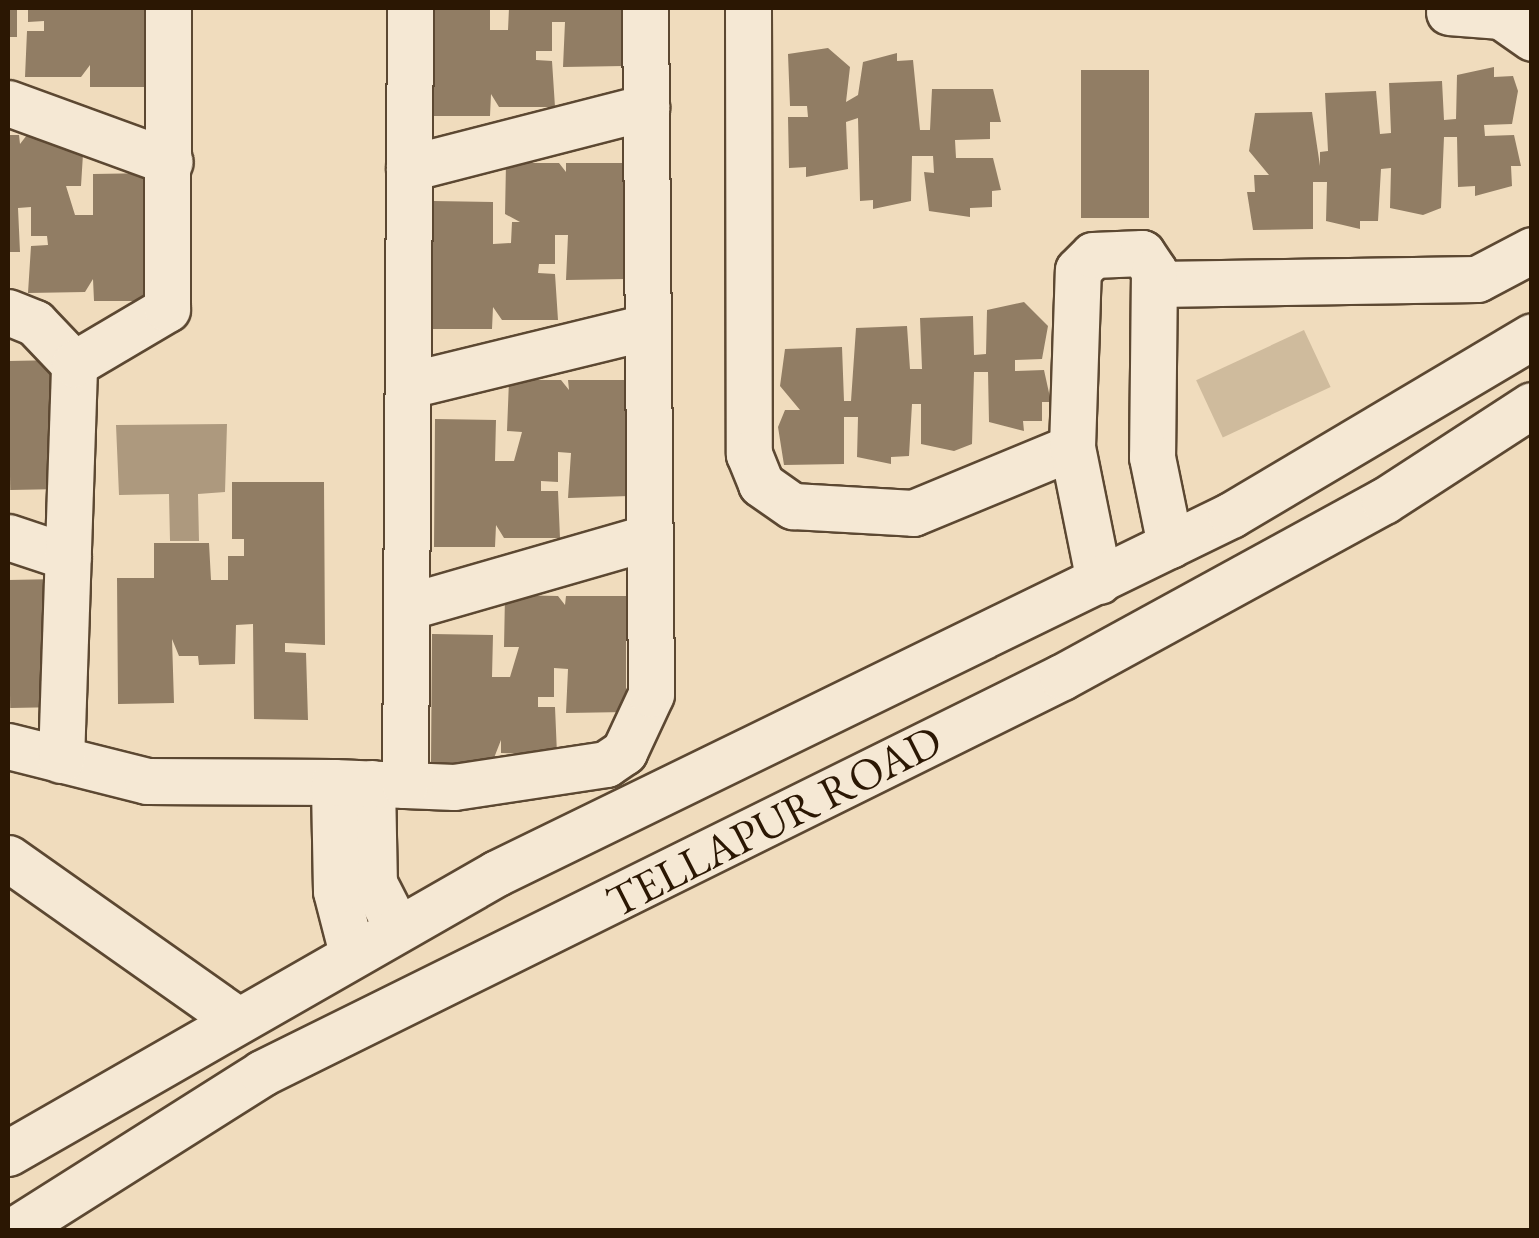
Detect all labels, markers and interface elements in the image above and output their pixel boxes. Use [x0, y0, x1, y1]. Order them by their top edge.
street label: TELLAPUR ROAD [598, 713, 950, 929]

